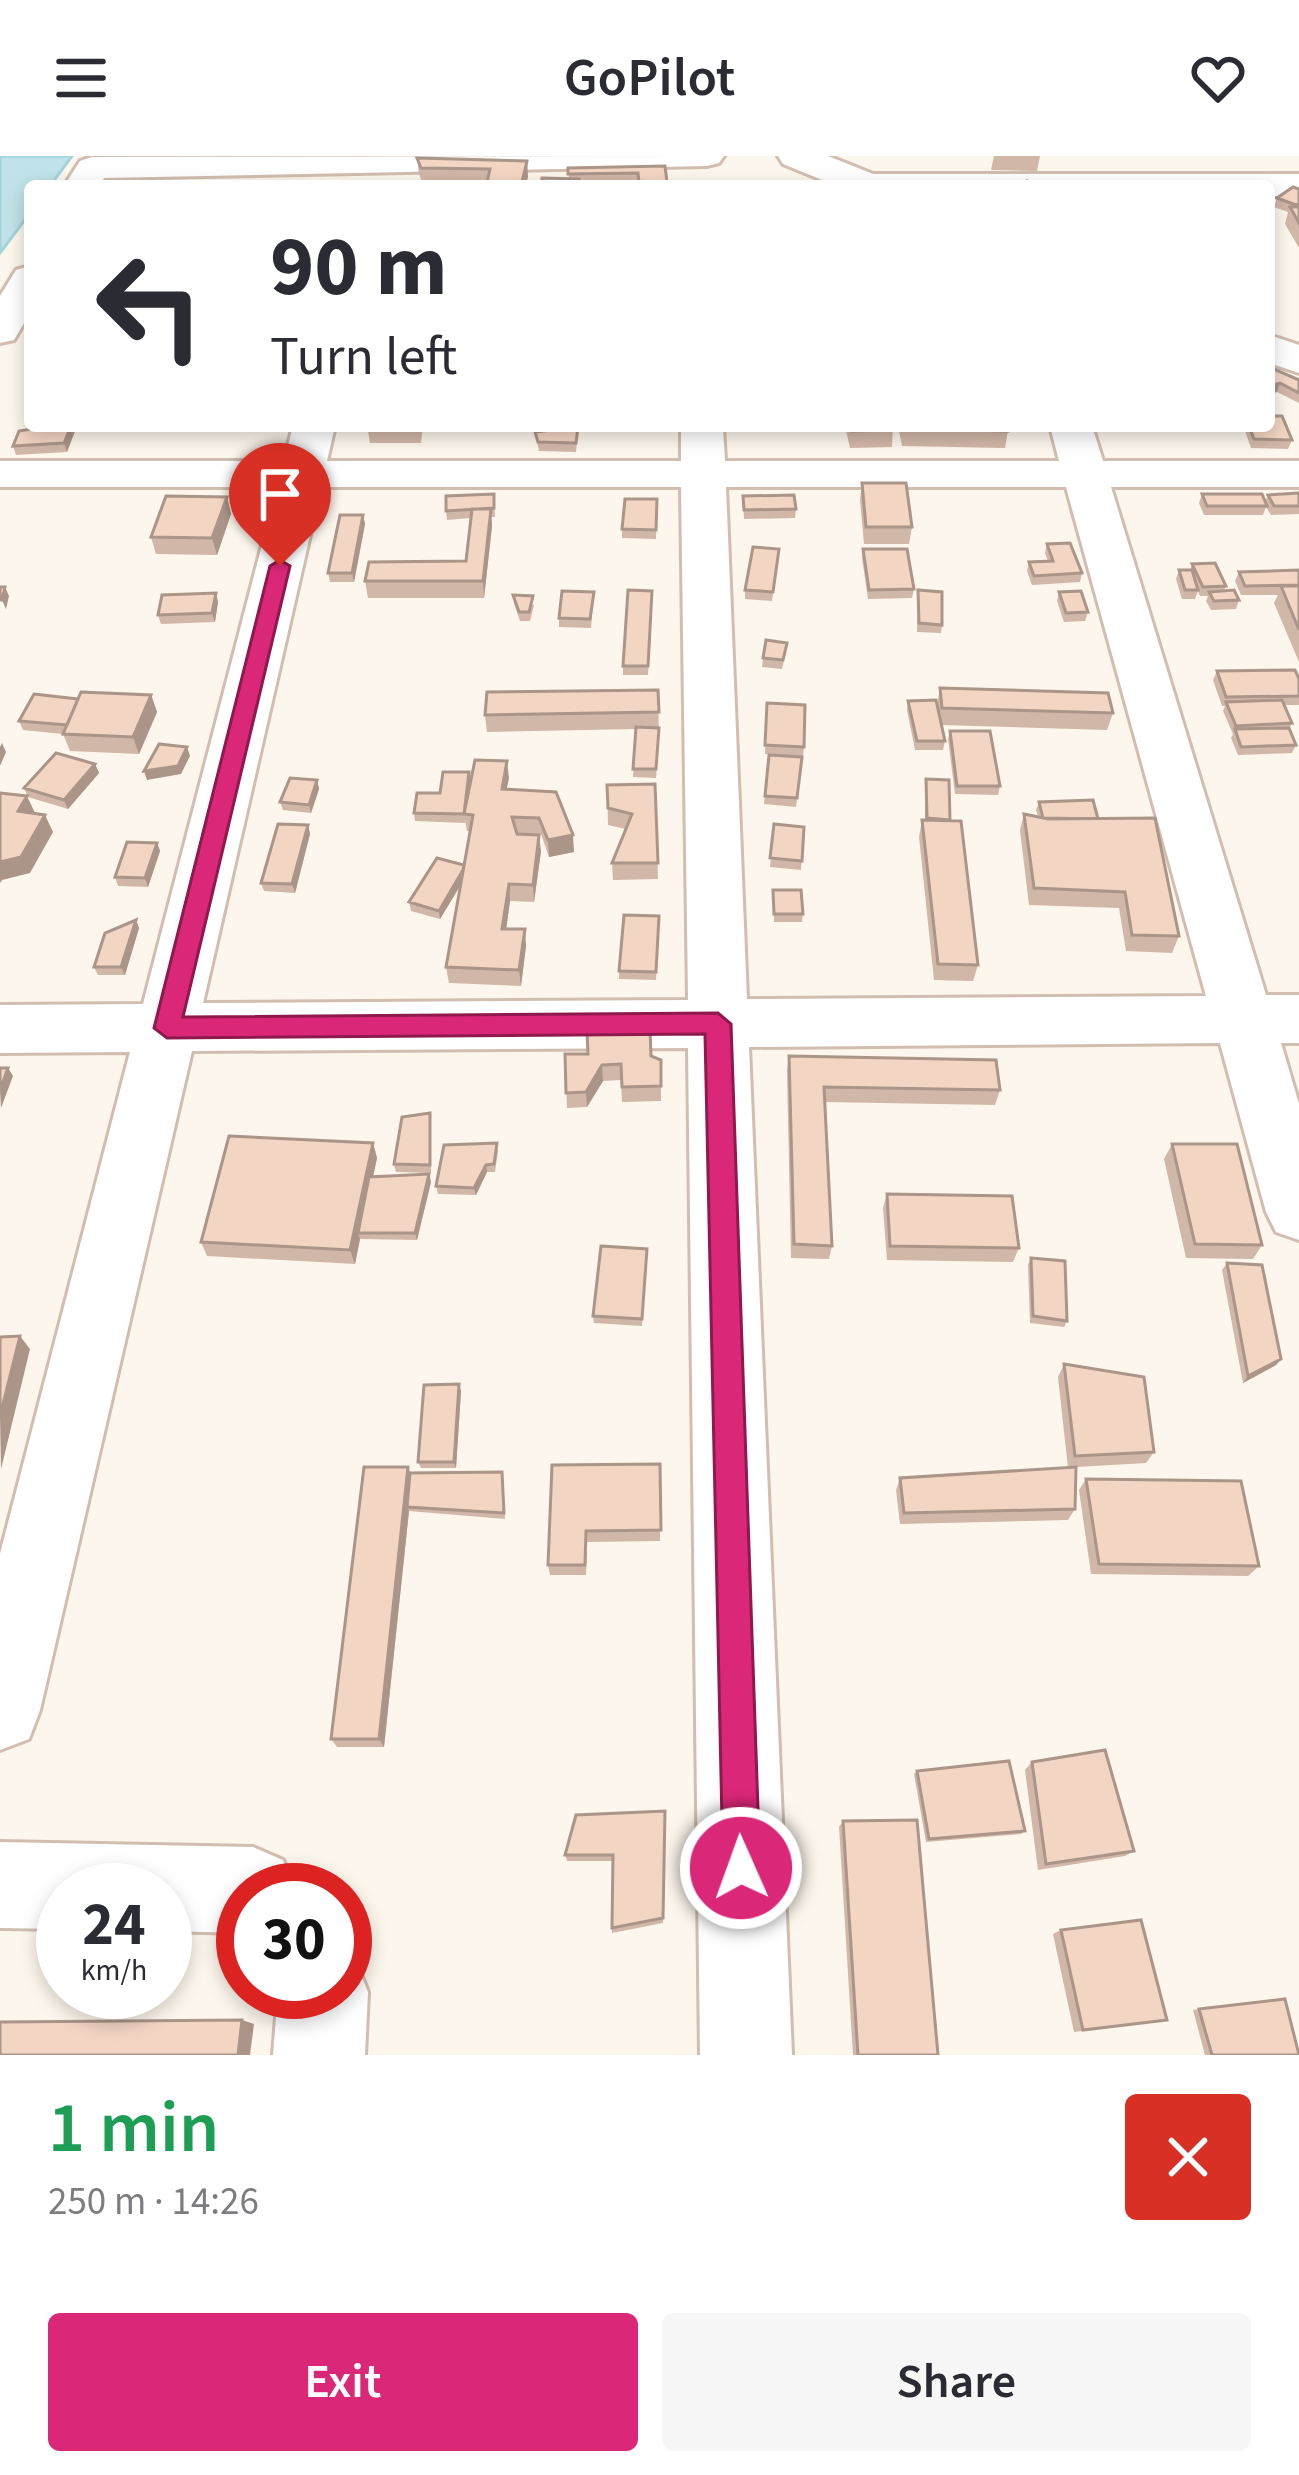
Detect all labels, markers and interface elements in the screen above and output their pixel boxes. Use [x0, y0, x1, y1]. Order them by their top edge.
text: GoPilot [564, 40, 735, 117]
icon: menu [48, 45, 114, 111]
icon: heart [1185, 45, 1251, 111]
text: 90 m [270, 208, 448, 328]
icon: left [72, 228, 228, 384]
text: Turn left [270, 319, 457, 396]
pin [229, 443, 331, 566]
icon: arrive [247, 461, 313, 527]
position arrow [678, 1805, 804, 1931]
speed limit sign: 30 [216, 1863, 372, 2019]
text: 24 [82, 1883, 146, 1968]
text: km/h [81, 1949, 147, 1992]
text: 1 min [48, 2077, 219, 2180]
button: close [1125, 2094, 1251, 2220]
text: 250 m · 14:26 [48, 2174, 259, 2230]
button: Exit [48, 2313, 638, 2451]
button: Share [662, 2313, 1251, 2451]

